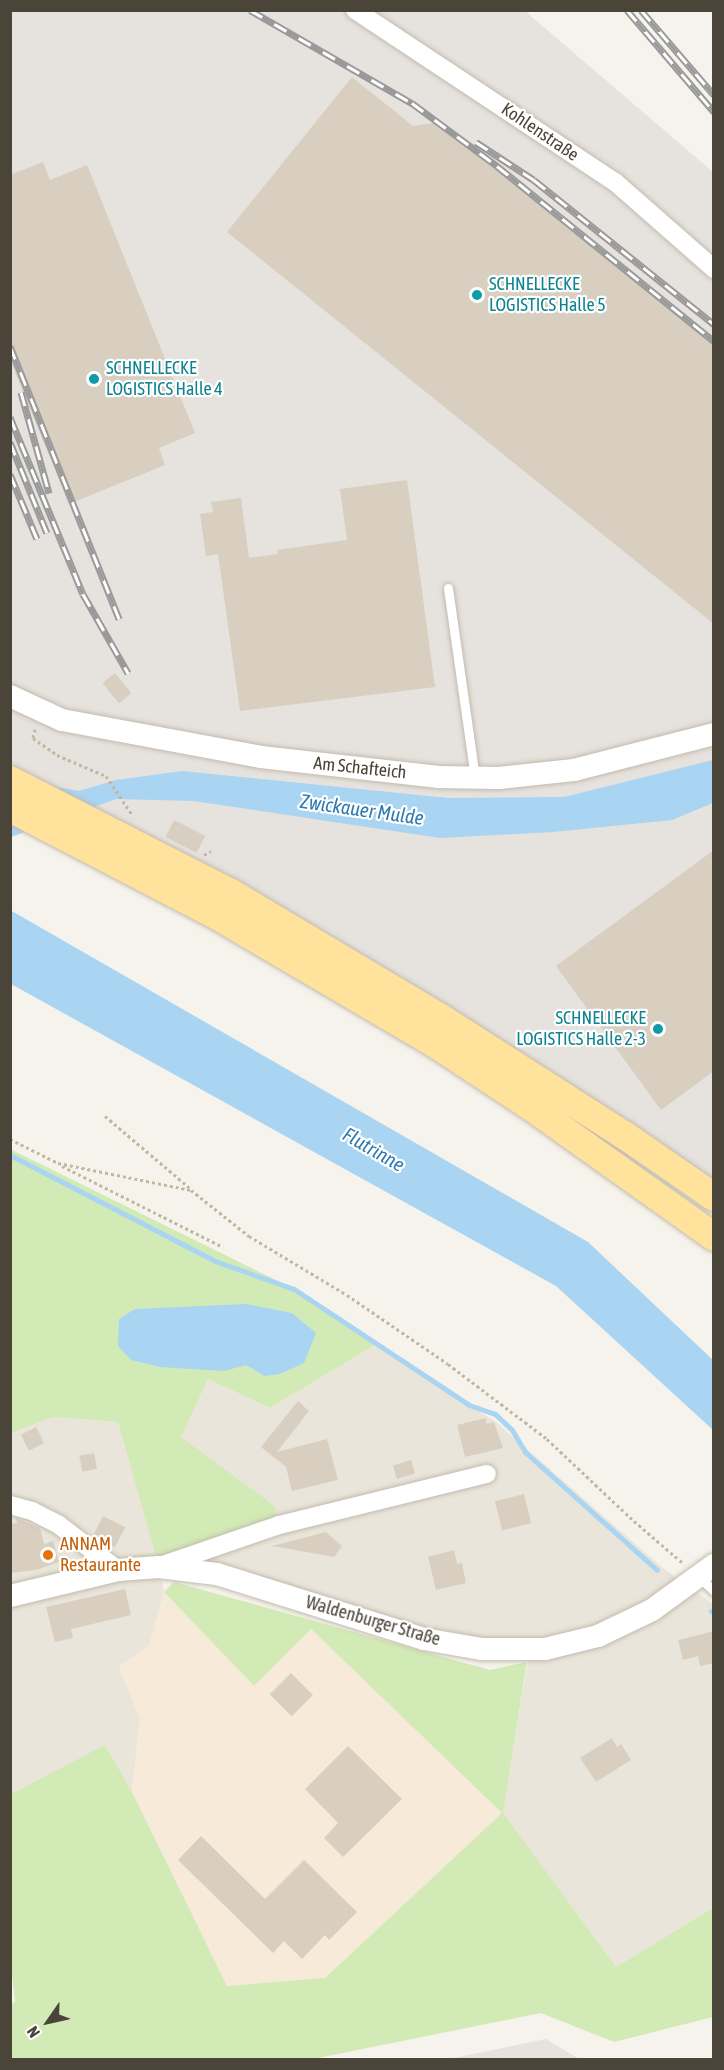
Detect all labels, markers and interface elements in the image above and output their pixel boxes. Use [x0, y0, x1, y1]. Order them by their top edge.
street label: Kohlenstraße [497, 98, 583, 166]
place label: SCHNELLECKE LOGISTICS Halle 5 [489, 274, 606, 316]
marker: SCHNELLECKE LOGISTICS Halle 5 [470, 288, 484, 302]
place label: SCHNELLECKE LOGISTICS Halle 4 [106, 358, 223, 400]
marker: SCHNELLECKE LOGISTICS Halle 4 [87, 372, 101, 386]
street label: Am Schafteich [313, 752, 407, 784]
water label: Zwickauer Mulde [299, 788, 425, 830]
place label: SCHNELLECKE LOGISTICS Halle 2-3 [516, 1008, 646, 1050]
marker: SCHNELLECKE LOGISTICS Halle 2-3 [651, 1022, 665, 1036]
water label: Flutrinne [339, 1122, 409, 1176]
place label: ANNAM Restaurante [60, 1534, 141, 1576]
marker: ANNAM Restaurante [41, 1548, 55, 1562]
street label: Waldenburger Straße [303, 1591, 443, 1651]
north arrow [18, 1992, 78, 2052]
text: N [23, 2023, 43, 2041]

